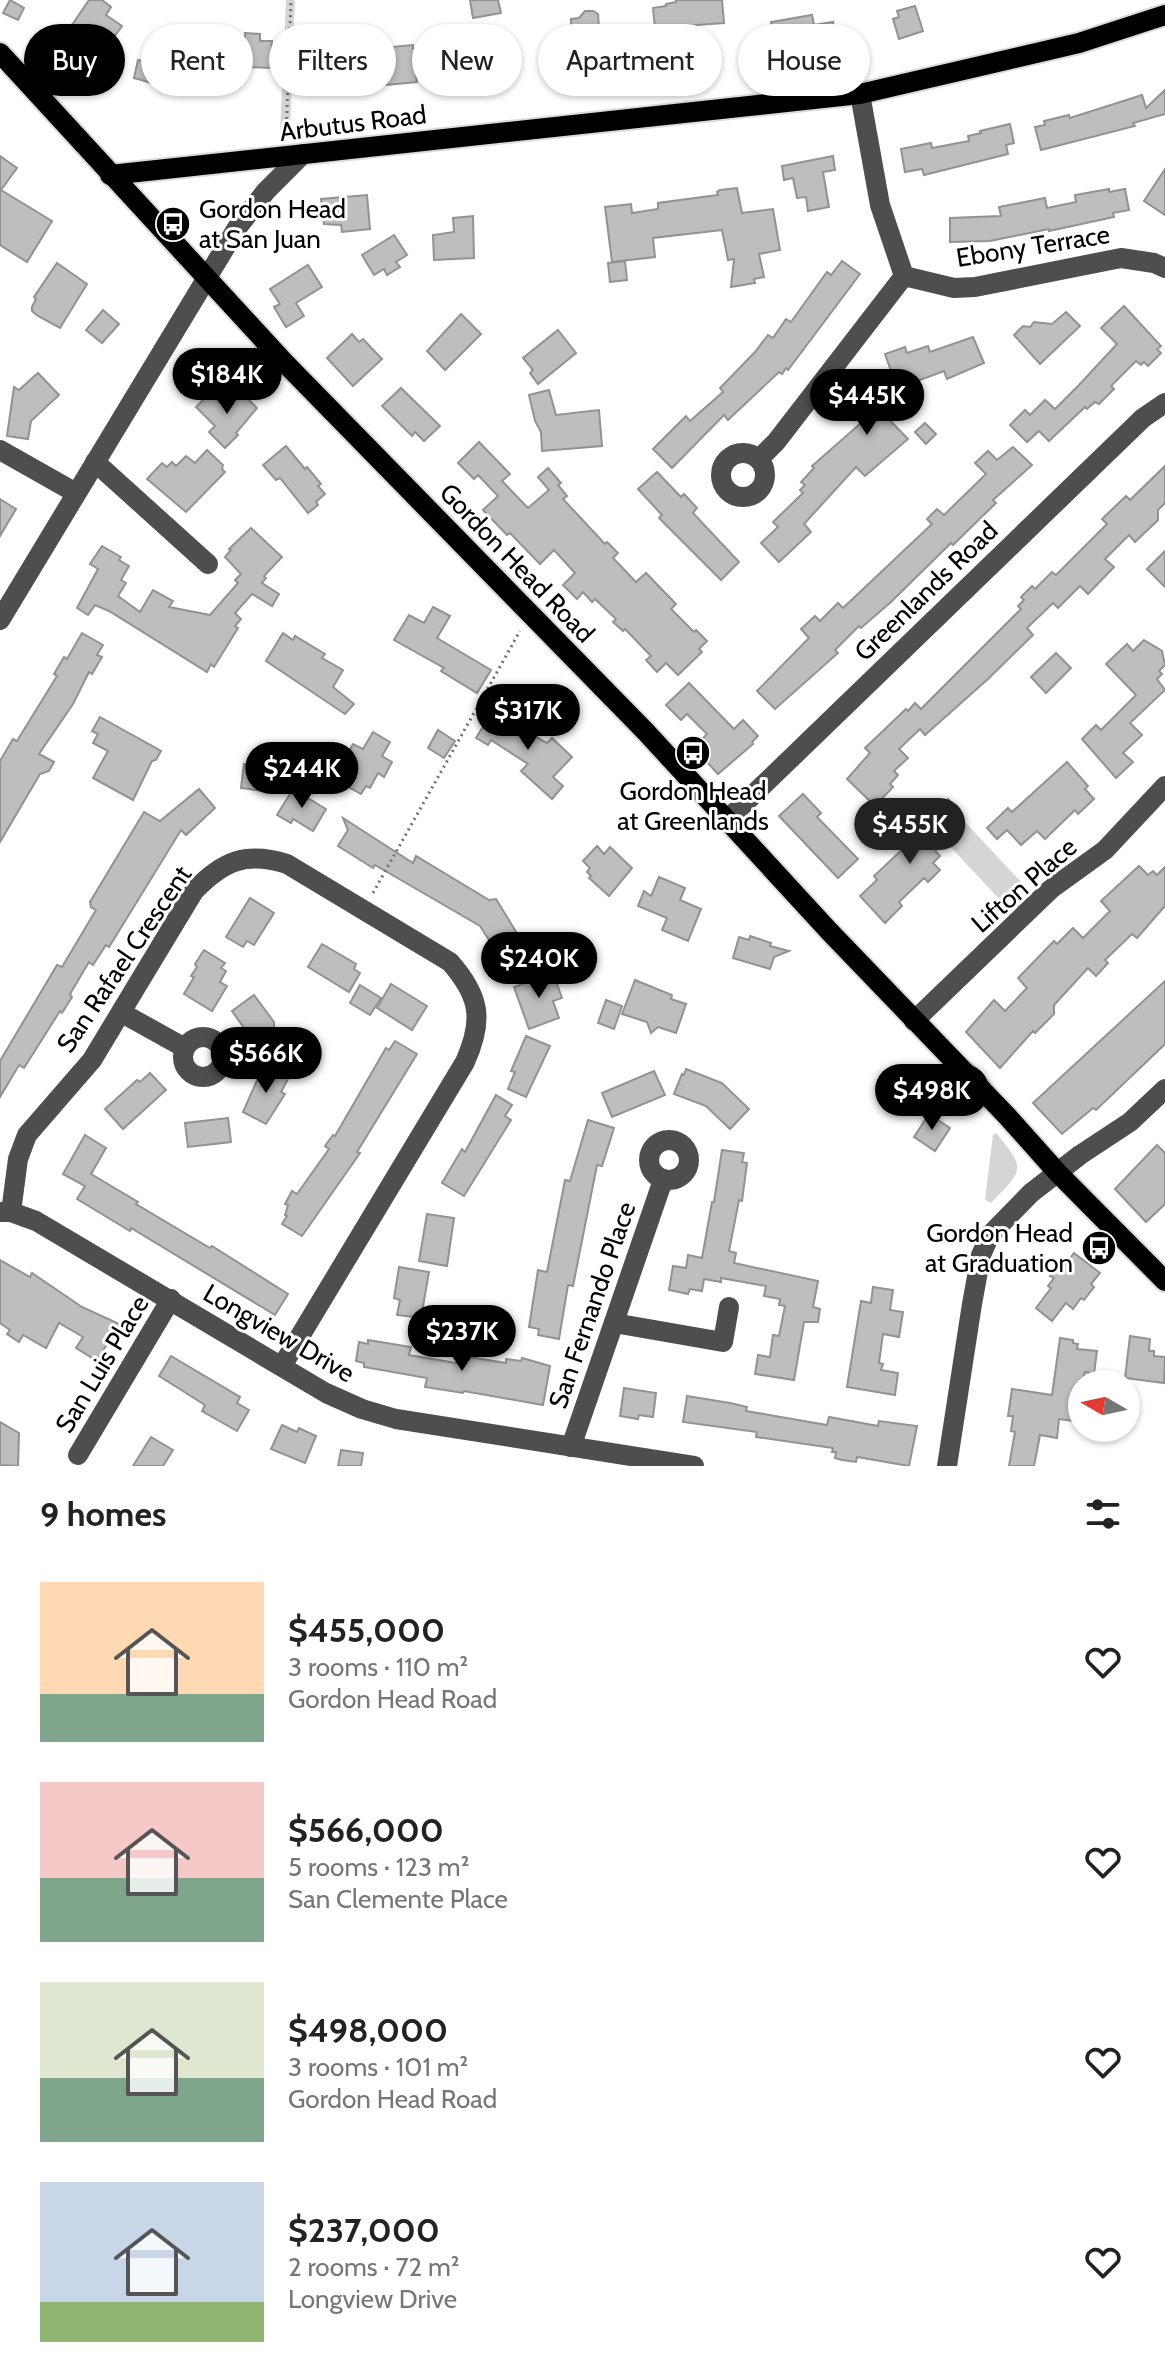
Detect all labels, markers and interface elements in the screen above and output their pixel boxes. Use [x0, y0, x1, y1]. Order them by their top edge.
chip: Buy [24, 24, 125, 96]
chip: Rent [141, 24, 253, 96]
chip: Filters [269, 24, 396, 96]
chip: New [412, 24, 522, 96]
chip: Apartment [538, 24, 722, 96]
chip: House [738, 24, 870, 96]
street label: Arbutus Road [278, 98, 428, 148]
place label: Gordon Head at San Juan [199, 193, 346, 255]
bus stop icon: Gordon Head at San Juan [154, 205, 192, 243]
street label: Ebony Terrace [954, 218, 1112, 274]
pin: $184K [171, 348, 283, 416]
text: $184K [191, 358, 263, 390]
pin: $445K [811, 369, 923, 437]
text: $445K [828, 379, 906, 411]
street label: Gordon Head Road [433, 477, 601, 649]
street label: Greenlands Road [848, 515, 1004, 667]
pin: $317K [472, 684, 584, 752]
text: $317K [494, 694, 562, 726]
bus stop icon: Gordon Head at Greenlands [674, 734, 712, 772]
pin: $244K [246, 742, 358, 810]
text: $244K [263, 752, 341, 784]
place label: Gordon Head at Greenlands [617, 775, 769, 837]
pin: $455K [854, 798, 966, 866]
text: $455K [872, 808, 948, 840]
street label: Lifton Place [965, 831, 1083, 939]
street label: San Rafael Crescent [50, 859, 198, 1058]
pin: $240K [483, 932, 595, 1000]
text: $240K [499, 942, 579, 974]
pin: $566K [210, 1027, 322, 1095]
text: $566K [229, 1037, 303, 1069]
pin: $498K [876, 1064, 988, 1132]
text: $498K [893, 1074, 971, 1106]
street label: San Fernando Place [542, 1197, 642, 1413]
place label: Gordon Head at Graduation [925, 1217, 1073, 1279]
bus stop icon: Gordon Head at Graduation [1080, 1229, 1118, 1267]
street label: Longview Drive [198, 1277, 360, 1389]
street label: San Luis Place [48, 1289, 156, 1439]
pin: $237K [406, 1305, 518, 1373]
text: $237K [426, 1315, 498, 1347]
north arrow [1068, 1370, 1140, 1442]
map controls [1068, 1370, 1140, 1442]
icon: filters [1081, 1492, 1125, 1536]
text: 9 homes [40, 1493, 166, 1535]
text: $455,000 [288, 1609, 445, 1651]
icon: home [104, 1614, 200, 1710]
icon: heart [1081, 1640, 1125, 1684]
text: 3 rooms · 110 m² [288, 1651, 468, 1683]
text: Gordon Head Road [288, 1683, 497, 1715]
text: $566,000 [288, 1809, 444, 1851]
icon: home [104, 1814, 200, 1910]
icon: heart [1081, 1840, 1125, 1884]
text: 5 rooms · 123 m² [288, 1851, 469, 1883]
text: San Clemente Place [288, 1883, 508, 1915]
text: $498,000 [288, 2009, 448, 2051]
icon: home [104, 2014, 200, 2110]
icon: heart [1081, 2040, 1125, 2084]
text: 3 rooms · 101 m² [288, 2051, 468, 2083]
text: Gordon Head Road [288, 2083, 497, 2115]
text: $237,000 [288, 2209, 440, 2251]
icon: home [104, 2214, 200, 2310]
icon: heart [1081, 2240, 1125, 2284]
text: 2 rooms · 72 m² [288, 2251, 459, 2283]
text: Longview Drive [288, 2283, 457, 2315]

